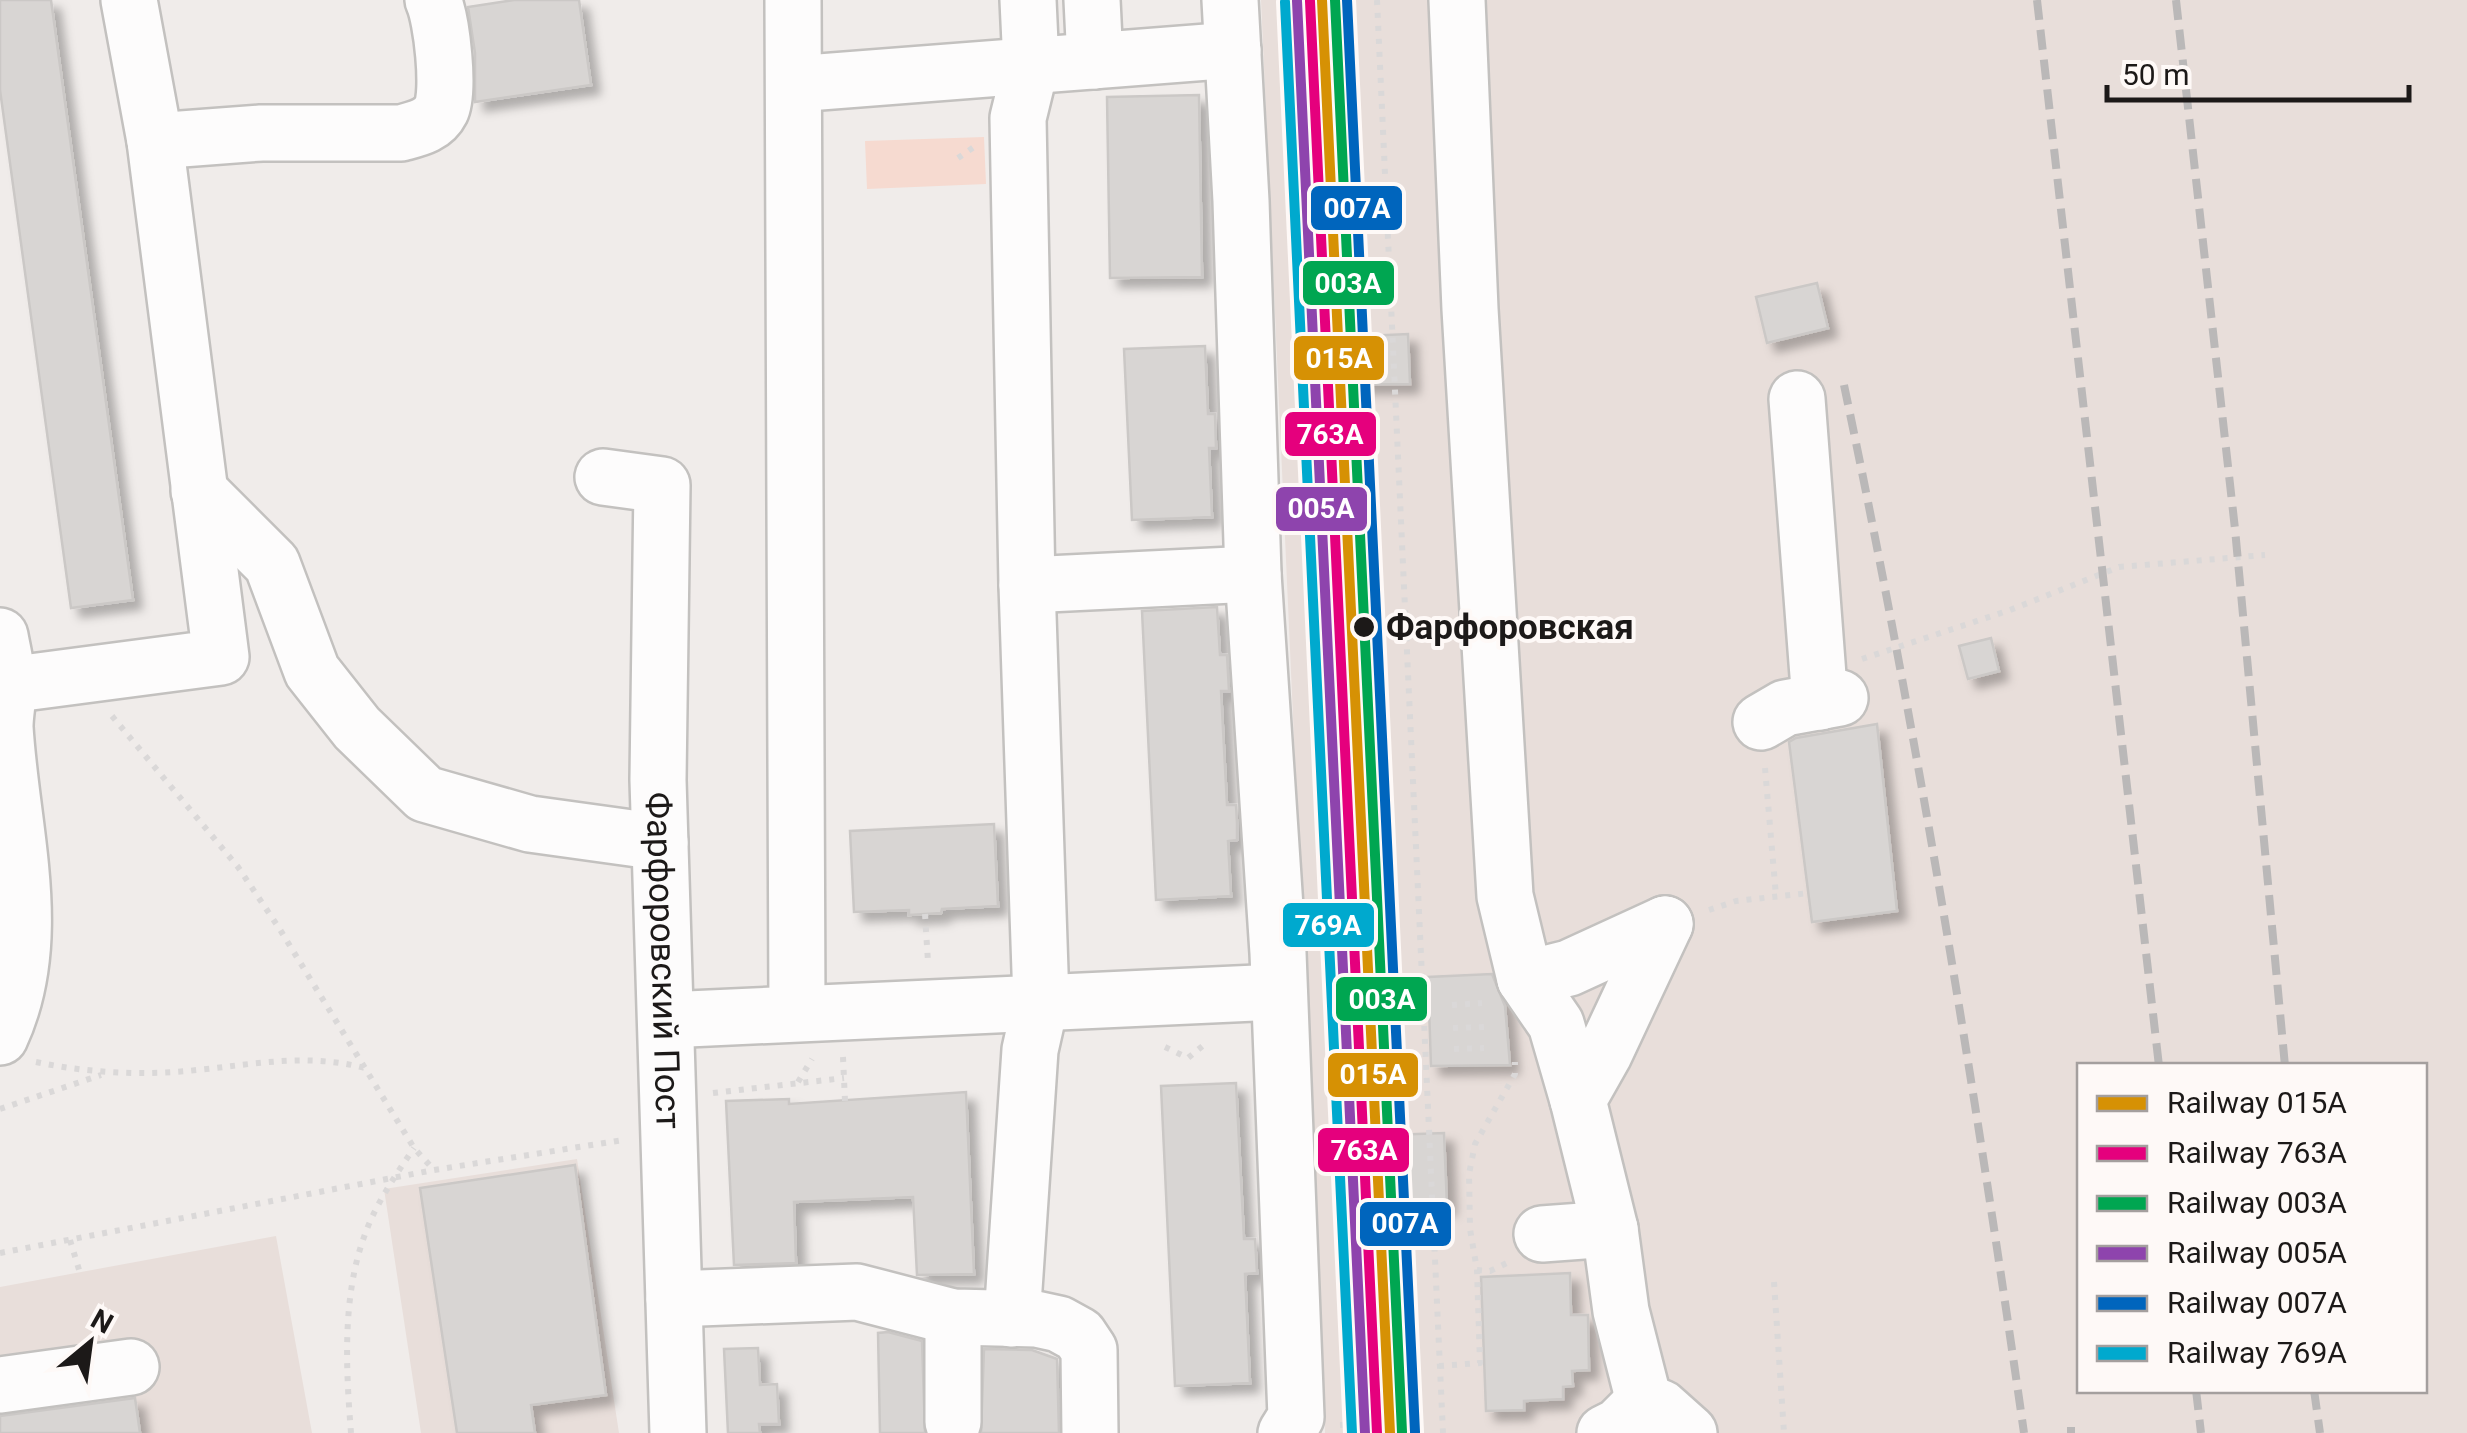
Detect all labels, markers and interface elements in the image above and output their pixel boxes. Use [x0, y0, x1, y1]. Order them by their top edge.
scale bar [2107, 40, 2410, 102]
text: 50 m [2122, 57, 2189, 92]
line badge: 007А [1309, 184, 1404, 232]
text: 007А [1323, 192, 1391, 225]
line badge: 003А [1301, 259, 1396, 307]
text: 003А [1314, 267, 1382, 300]
line badge: 015А [1292, 334, 1386, 382]
text: 015А [1305, 342, 1373, 375]
line badge: 763А [1283, 410, 1378, 458]
text: 763А [1296, 418, 1364, 451]
line badge: 005А [1274, 485, 1369, 533]
text: 005А [1287, 492, 1355, 525]
place label: Фарфоровская [1386, 607, 1634, 648]
marker: Фарфоровская [1351, 614, 1377, 640]
street label: Фарфоровский Пост [637, 791, 689, 1130]
line badge: 769А [1281, 901, 1376, 949]
text: 769А [1294, 909, 1362, 942]
line badge: 003А [1334, 975, 1429, 1023]
text: 003А [1348, 983, 1416, 1016]
line badge: 015А [1326, 1051, 1420, 1099]
text: 015А [1339, 1058, 1407, 1091]
legend [2077, 1063, 2427, 1393]
text: Railway 015А [2167, 1085, 2347, 1120]
line badge: 763А [1316, 1126, 1411, 1174]
text: 763А [1330, 1134, 1398, 1167]
text: Railway 763А [2167, 1135, 2347, 1170]
text: Railway 003А [2167, 1185, 2347, 1220]
line badge: 007А [1358, 1200, 1453, 1248]
text: 007А [1371, 1207, 1439, 1240]
text: Railway 005А [2167, 1235, 2347, 1270]
text: Railway 007А [2167, 1285, 2347, 1320]
north arrow [40, 1293, 140, 1393]
text: N [85, 1302, 119, 1341]
text: Railway 769А [2167, 1335, 2347, 1370]

